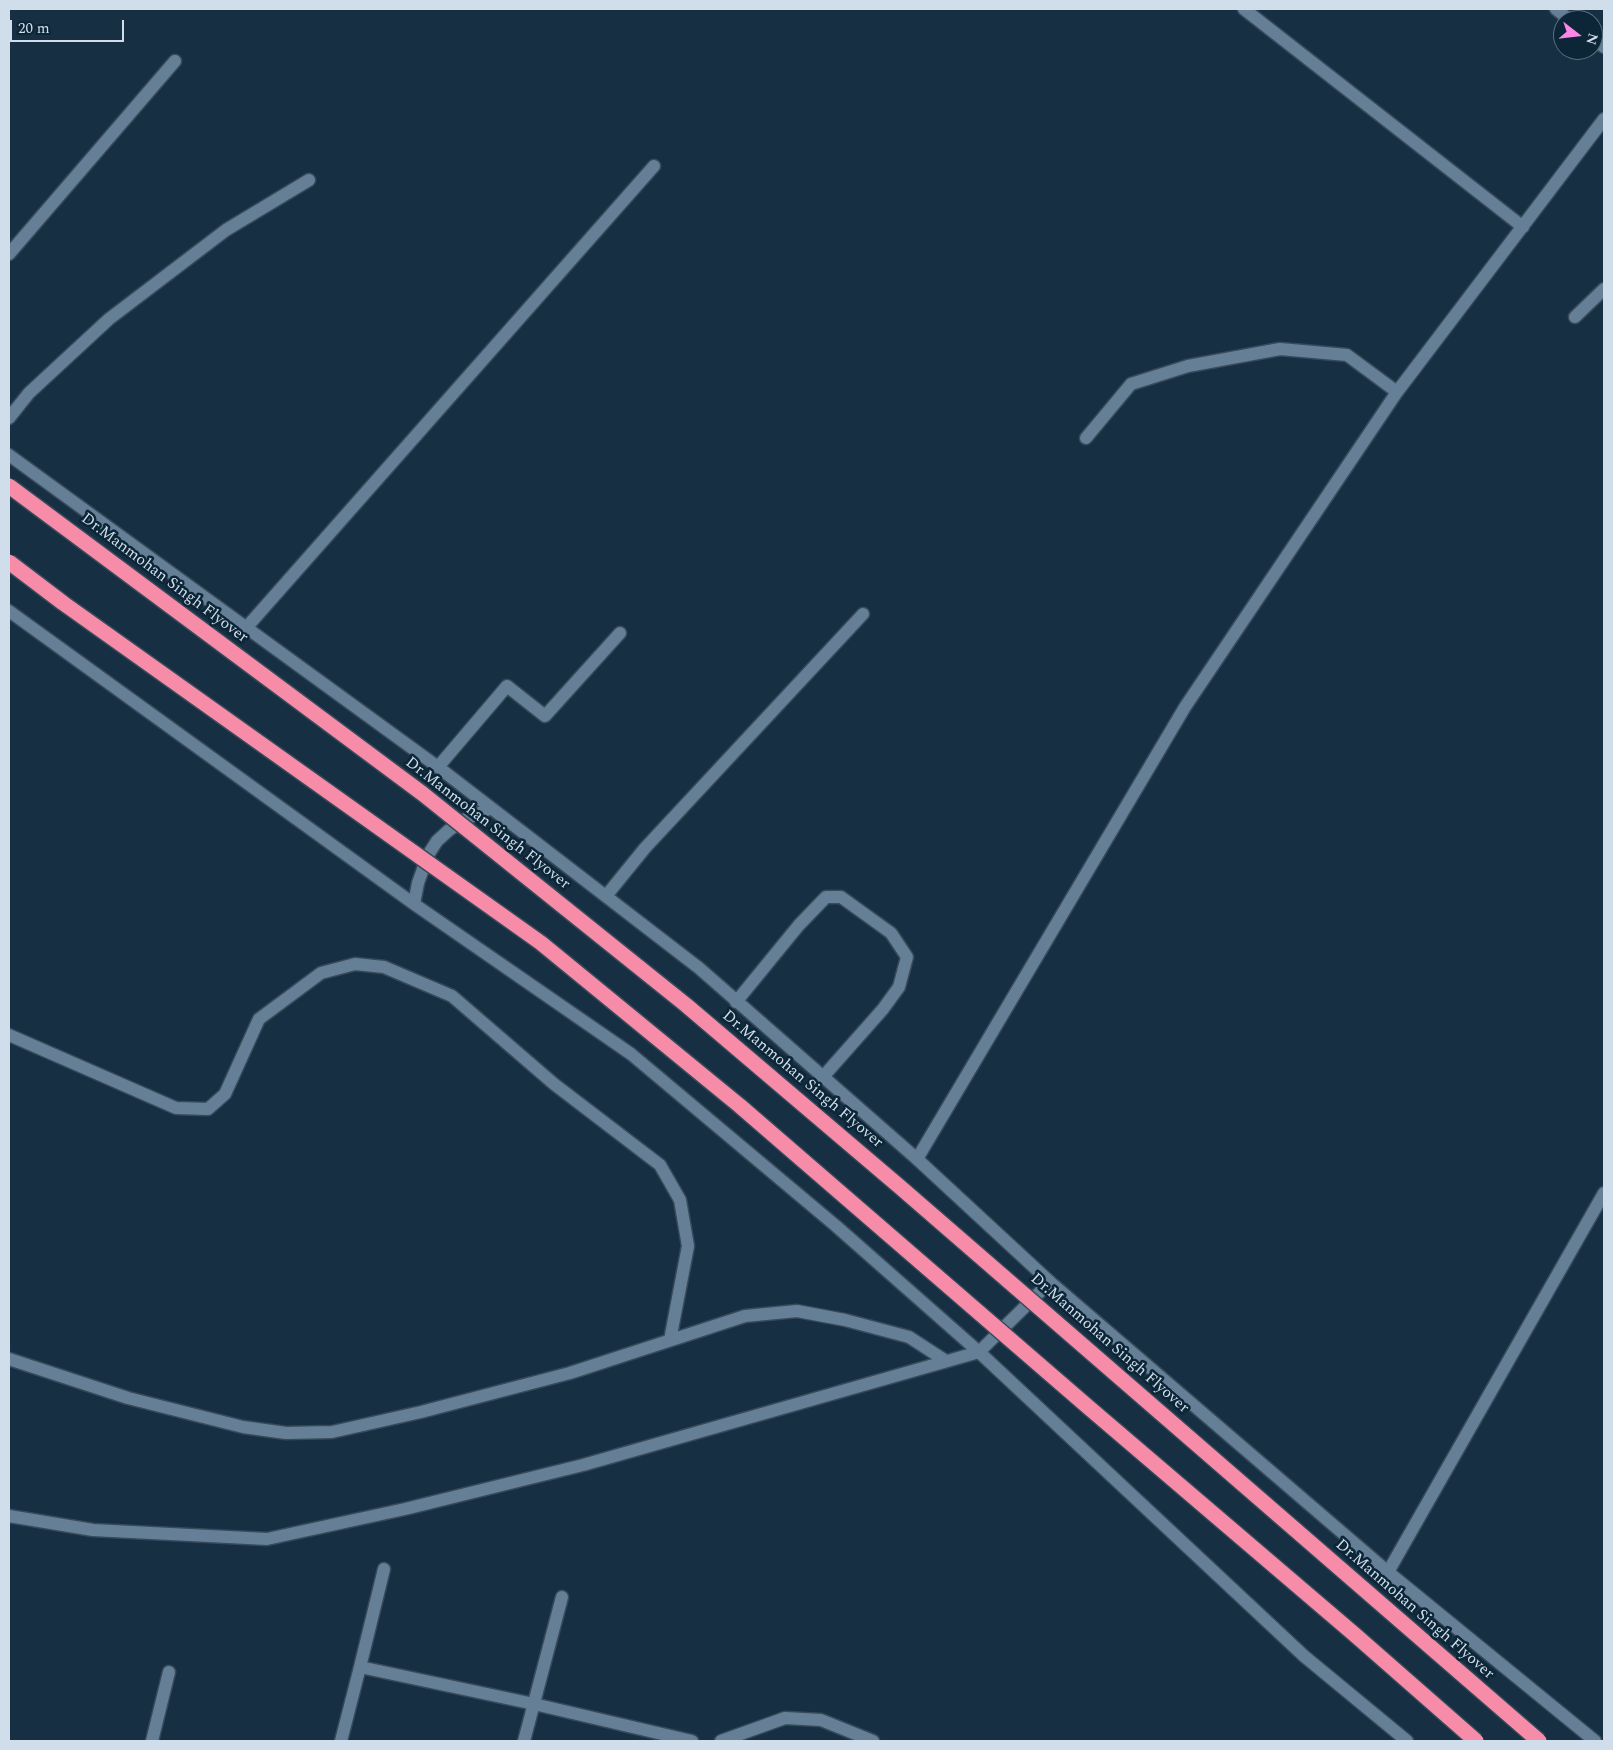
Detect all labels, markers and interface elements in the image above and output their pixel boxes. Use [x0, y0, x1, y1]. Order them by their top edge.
scale bar [12, 10, 126, 42]
north arrow [1553, 10, 1603, 60]
text: 20 m [18, 17, 50, 40]
text: N [1580, 31, 1604, 47]
street label: Dr.Manmohan Singh Flyover [77, 510, 251, 648]
street label: Dr.Manmohan Singh Flyover [401, 754, 573, 894]
street label: Dr.Manmohan Singh Flyover [718, 1007, 886, 1153]
street label: Dr.Manmohan Singh Flyover [1026, 1270, 1192, 1418]
street label: Dr.Manmohan Singh Flyover [1331, 1536, 1497, 1684]

